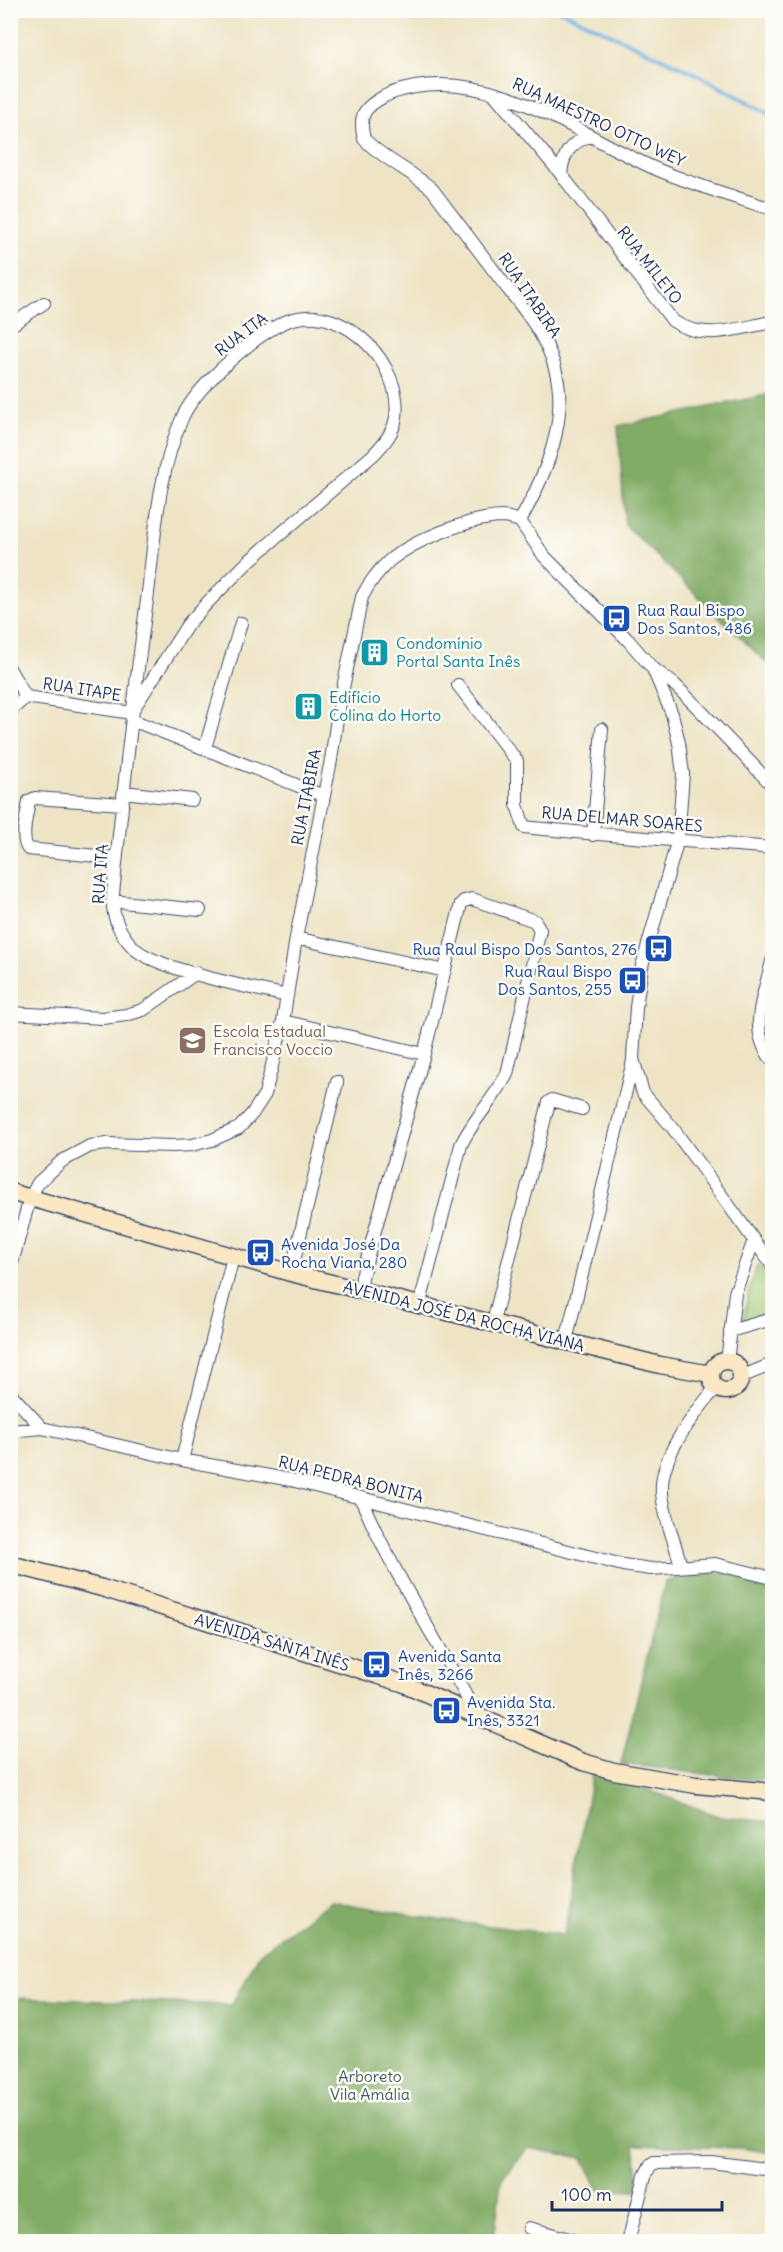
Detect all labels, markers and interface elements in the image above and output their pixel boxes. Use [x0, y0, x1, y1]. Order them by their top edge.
street label: RUA MAESTRO OTTO WEY [509, 73, 689, 171]
street label: RUA MILETO [613, 222, 687, 308]
street label: RUA ITABIRA [494, 249, 566, 341]
street label: RUA ITA [211, 308, 271, 360]
place label: Rua Raul Bispo Dos Santos, 486 [637, 600, 752, 638]
bus stop icon: Rua Raul Bispo Dos Santos, 486 [600, 603, 632, 635]
place label: Condomínio Portal Santa Inês [396, 633, 520, 671]
building icon: Condomínio Portal Santa Inês [359, 636, 391, 668]
street label: RUA ITAPE [41, 673, 123, 705]
place label: Edifício Colina do Horto [329, 687, 441, 725]
building icon: Edifício Colina do Horto [292, 690, 324, 722]
street label: RUA ITABIRA [287, 747, 325, 847]
street label: RUA DELMAR SOARES [541, 802, 704, 836]
street label: RUA ITA [88, 843, 112, 905]
bus stop icon: Rua Raul Bispo Dos Santos, 276 [642, 933, 674, 965]
place label: Rua Raul Bispo Dos Santos, 276 [413, 939, 637, 959]
place label: Rua Raul Bispo Dos Santos, 255 [497, 961, 612, 999]
bus stop icon: Rua Raul Bispo Dos Santos, 255 [617, 964, 649, 996]
place label: Escola Estadual Francisco Voccio [213, 1021, 333, 1059]
school or university icon: Escola Estadual Francisco Voccio [176, 1024, 208, 1056]
place label: Avenida José Da Rocha Viana, 280 [281, 1234, 407, 1272]
bus stop icon: Avenida José Da Rocha Viana, 280 [244, 1237, 276, 1269]
street label: AVENIDA JOSÉ DA ROCHA VIANA [341, 1276, 587, 1356]
street label: RUA PEDRA BONITA [276, 1451, 426, 1507]
street label: AVENIDA SANTA INÊS [192, 1609, 352, 1675]
place label: Avenida Santa Inês, 3266 [398, 1646, 501, 1684]
bus stop icon: Avenida Santa Inês, 3266 [361, 1649, 393, 1681]
place label: Avenida Sta. Inês, 3321 [467, 1692, 555, 1730]
bus stop icon: Avenida Sta. Inês, 3321 [430, 1695, 462, 1727]
park label: Arboreto Vila Amália [330, 2066, 410, 2104]
scale bar [552, 2174, 722, 2212]
text: 100 m [561, 2183, 612, 2206]

